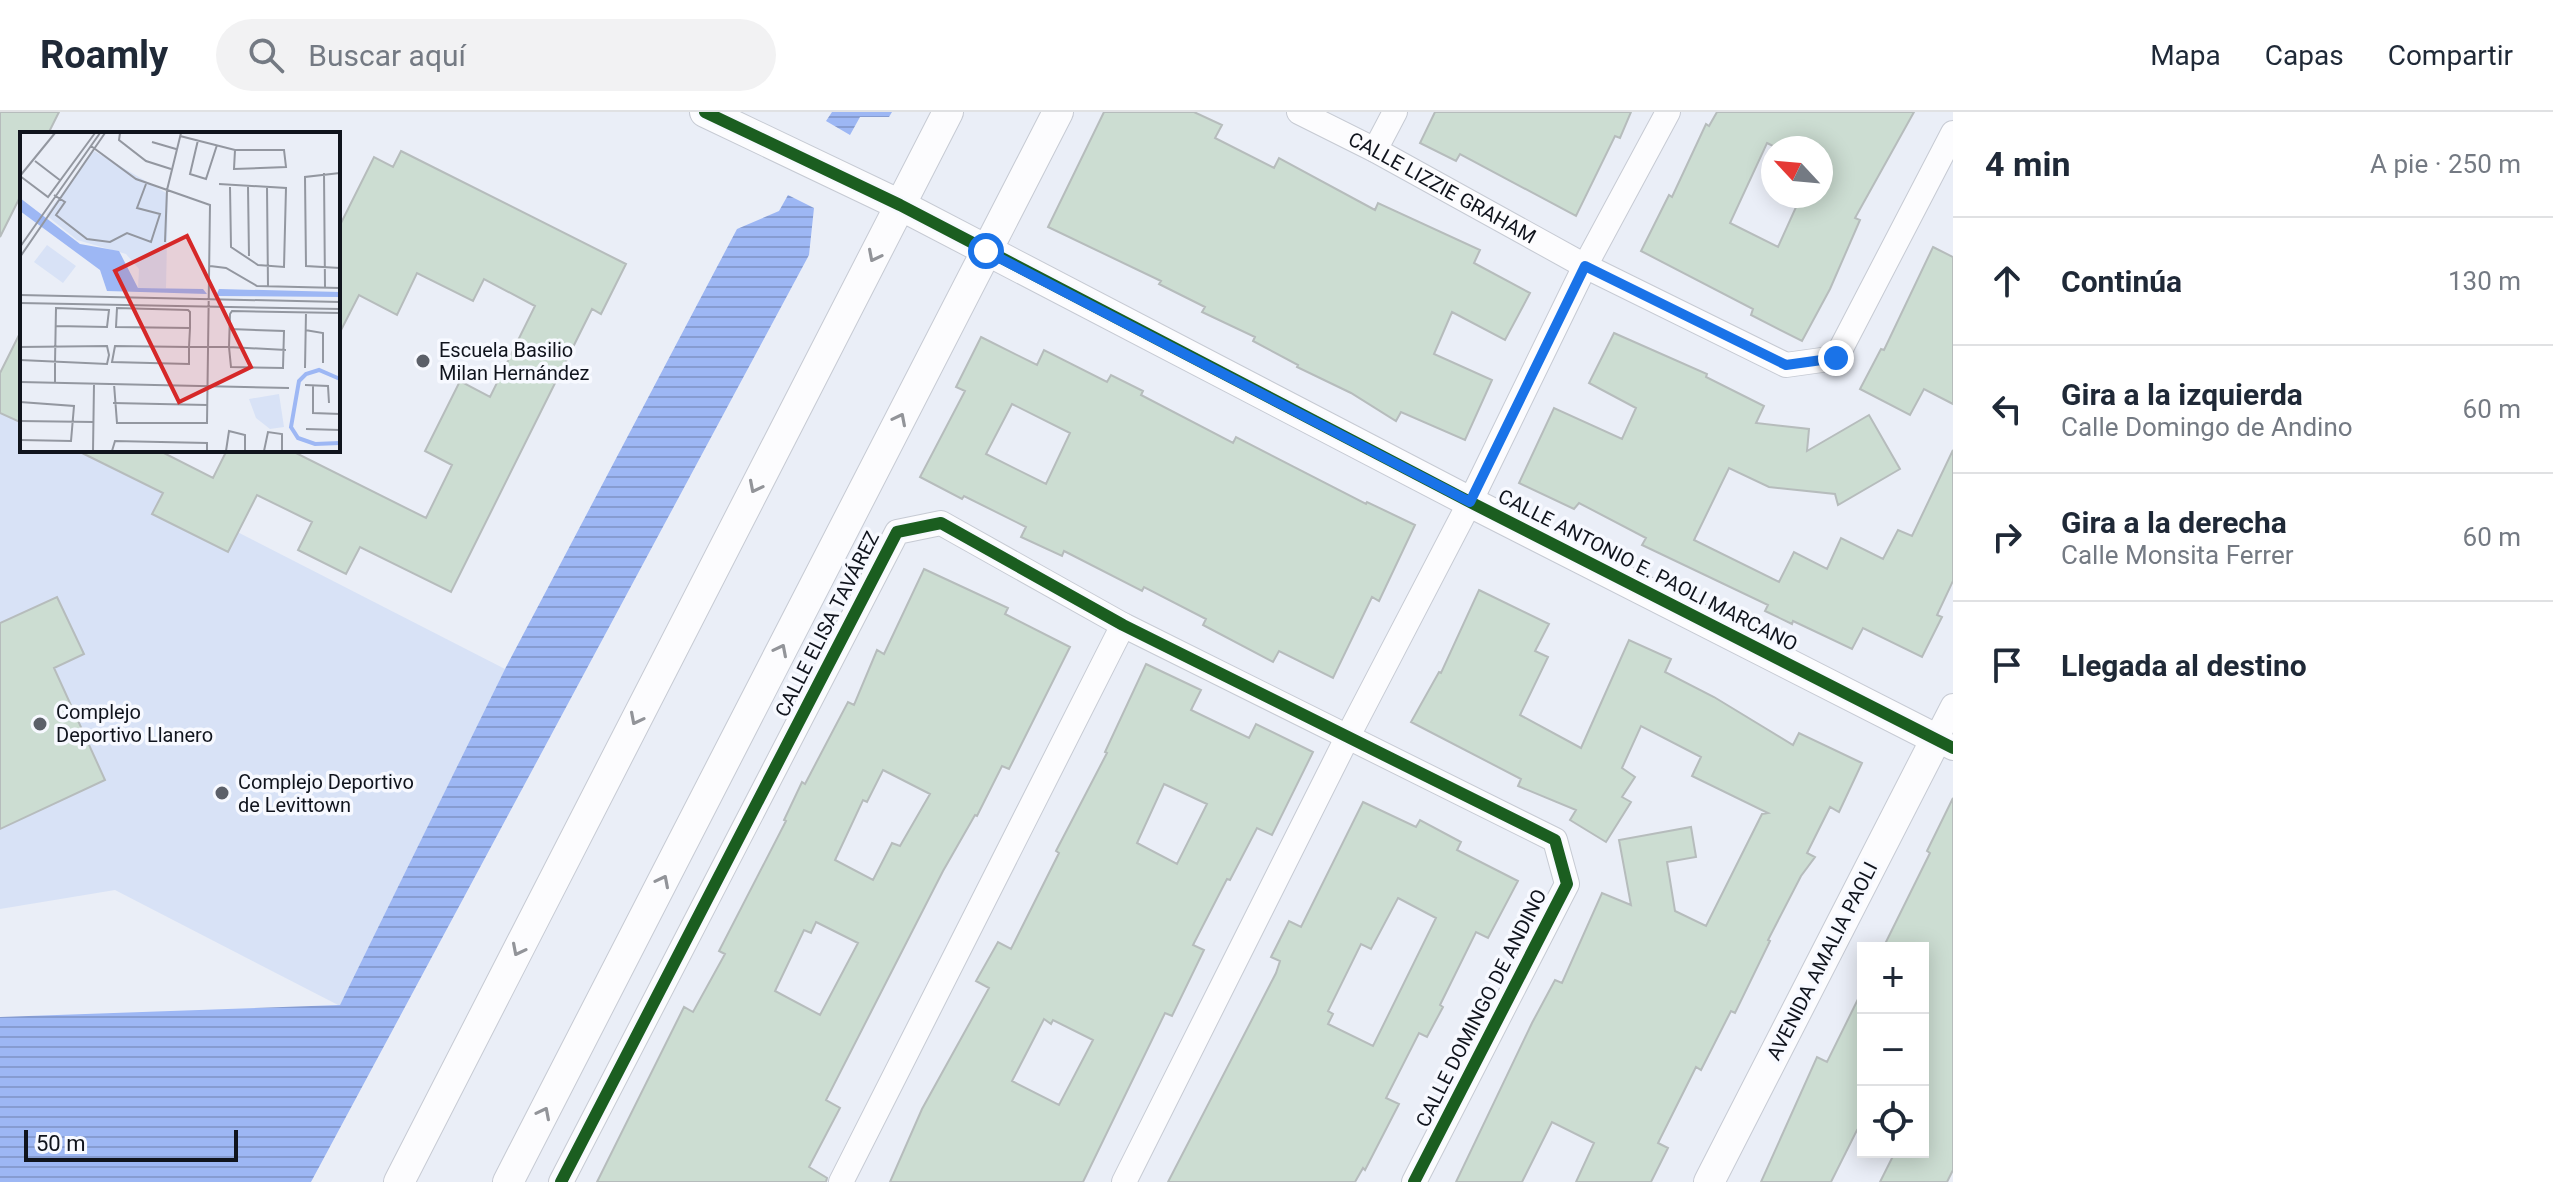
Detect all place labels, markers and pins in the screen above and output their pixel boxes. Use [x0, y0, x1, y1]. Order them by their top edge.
place label: Escuela Basilio Milan Hernández [439, 338, 590, 385]
marker: Escuela Basilio Milan Hernández [414, 352, 432, 370]
place label: Complejo Deportivo Llanero [56, 700, 213, 747]
marker: Complejo Deportivo Llanero [31, 715, 49, 733]
place label: Complejo Deportivo de Levittown [238, 770, 414, 817]
marker: Complejo Deportivo de Levittown [213, 784, 231, 802]

